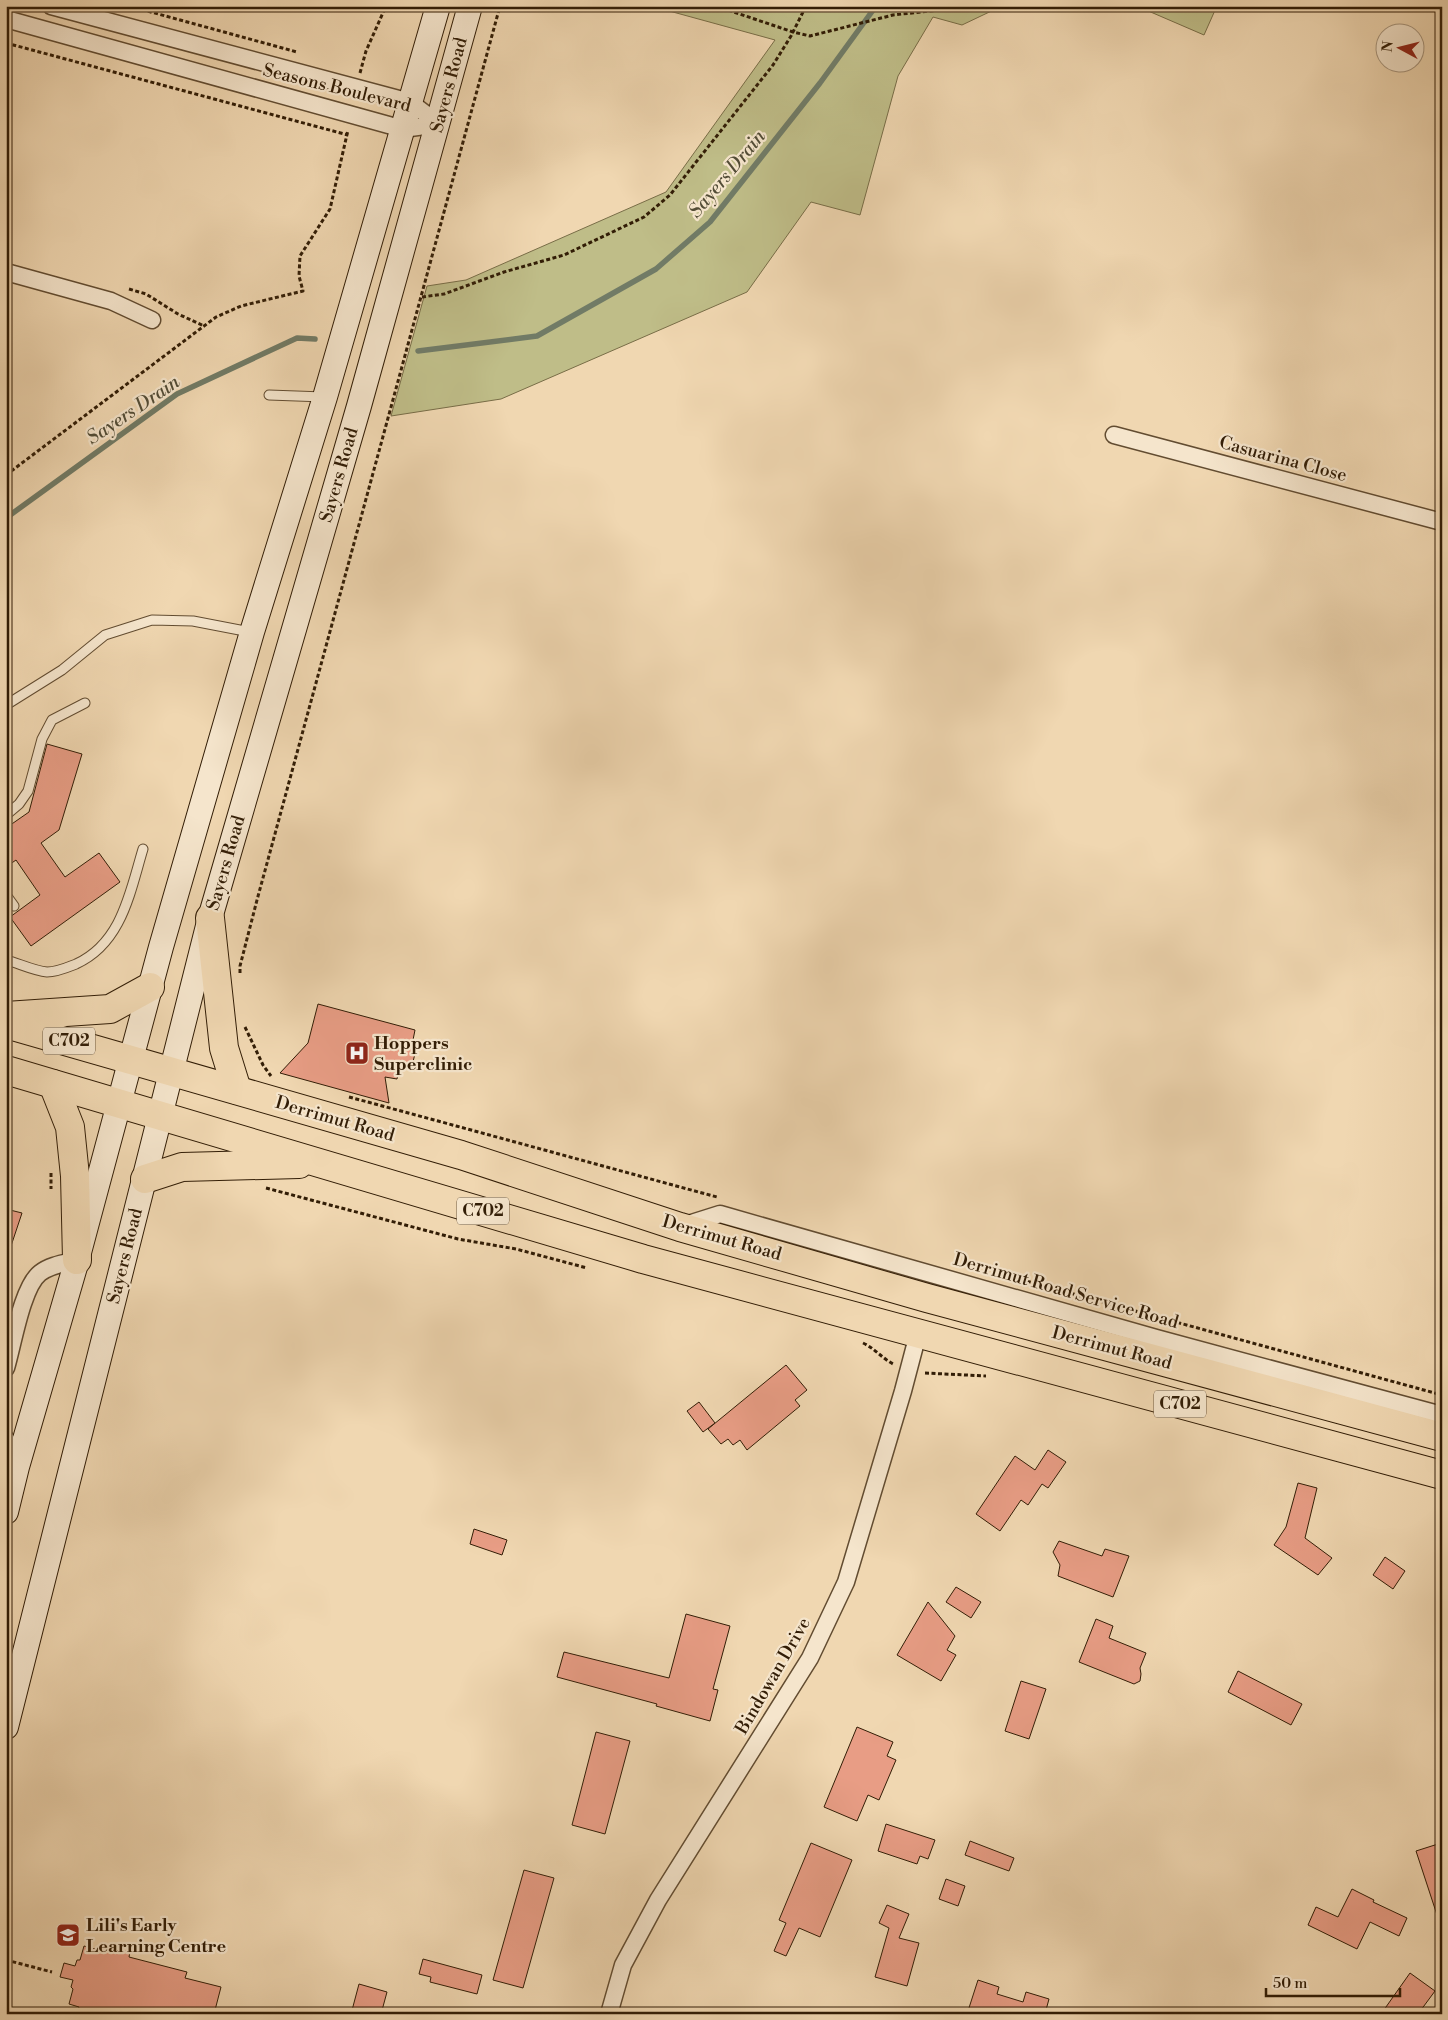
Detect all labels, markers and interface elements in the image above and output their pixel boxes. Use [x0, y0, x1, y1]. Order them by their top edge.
north arrow [1376, 22, 1426, 72]
street label: Sayers Road [425, 34, 473, 135]
text: N [1378, 40, 1398, 53]
street label: Seasons Boulevard [260, 58, 414, 118]
water label: Sayers Drain [683, 125, 771, 223]
water label: Sayers Drain [82, 370, 185, 450]
street label: Sayers Road [314, 424, 364, 525]
street label: Casuarina Close [1217, 431, 1349, 487]
street label: Sayers Road [201, 812, 251, 913]
road number: C702 [43, 1028, 95, 1054]
place label: Hoppers Superclinic [374, 1032, 472, 1076]
hospital icon: Hoppers Superclinic [344, 1040, 370, 1066]
street label: Derrimut Road [273, 1091, 398, 1147]
road number: C702 [457, 1198, 509, 1224]
street label: Sayers Road [102, 1205, 148, 1306]
street label: Derrimut Road [660, 1210, 785, 1266]
street label: Derrimut Road Service Road [951, 1248, 1182, 1334]
street label: Derrimut Road [1050, 1321, 1175, 1375]
road number: C702 [1154, 1390, 1206, 1418]
street label: Bindowan Drive [730, 1613, 816, 1739]
place label: Lili's Early Learning Centre [86, 1914, 227, 1958]
school or university icon: Lili's Early Learning Centre [55, 1922, 81, 1948]
scale bar [1266, 1965, 1399, 1997]
text: 50 m [1273, 1974, 1307, 1993]

